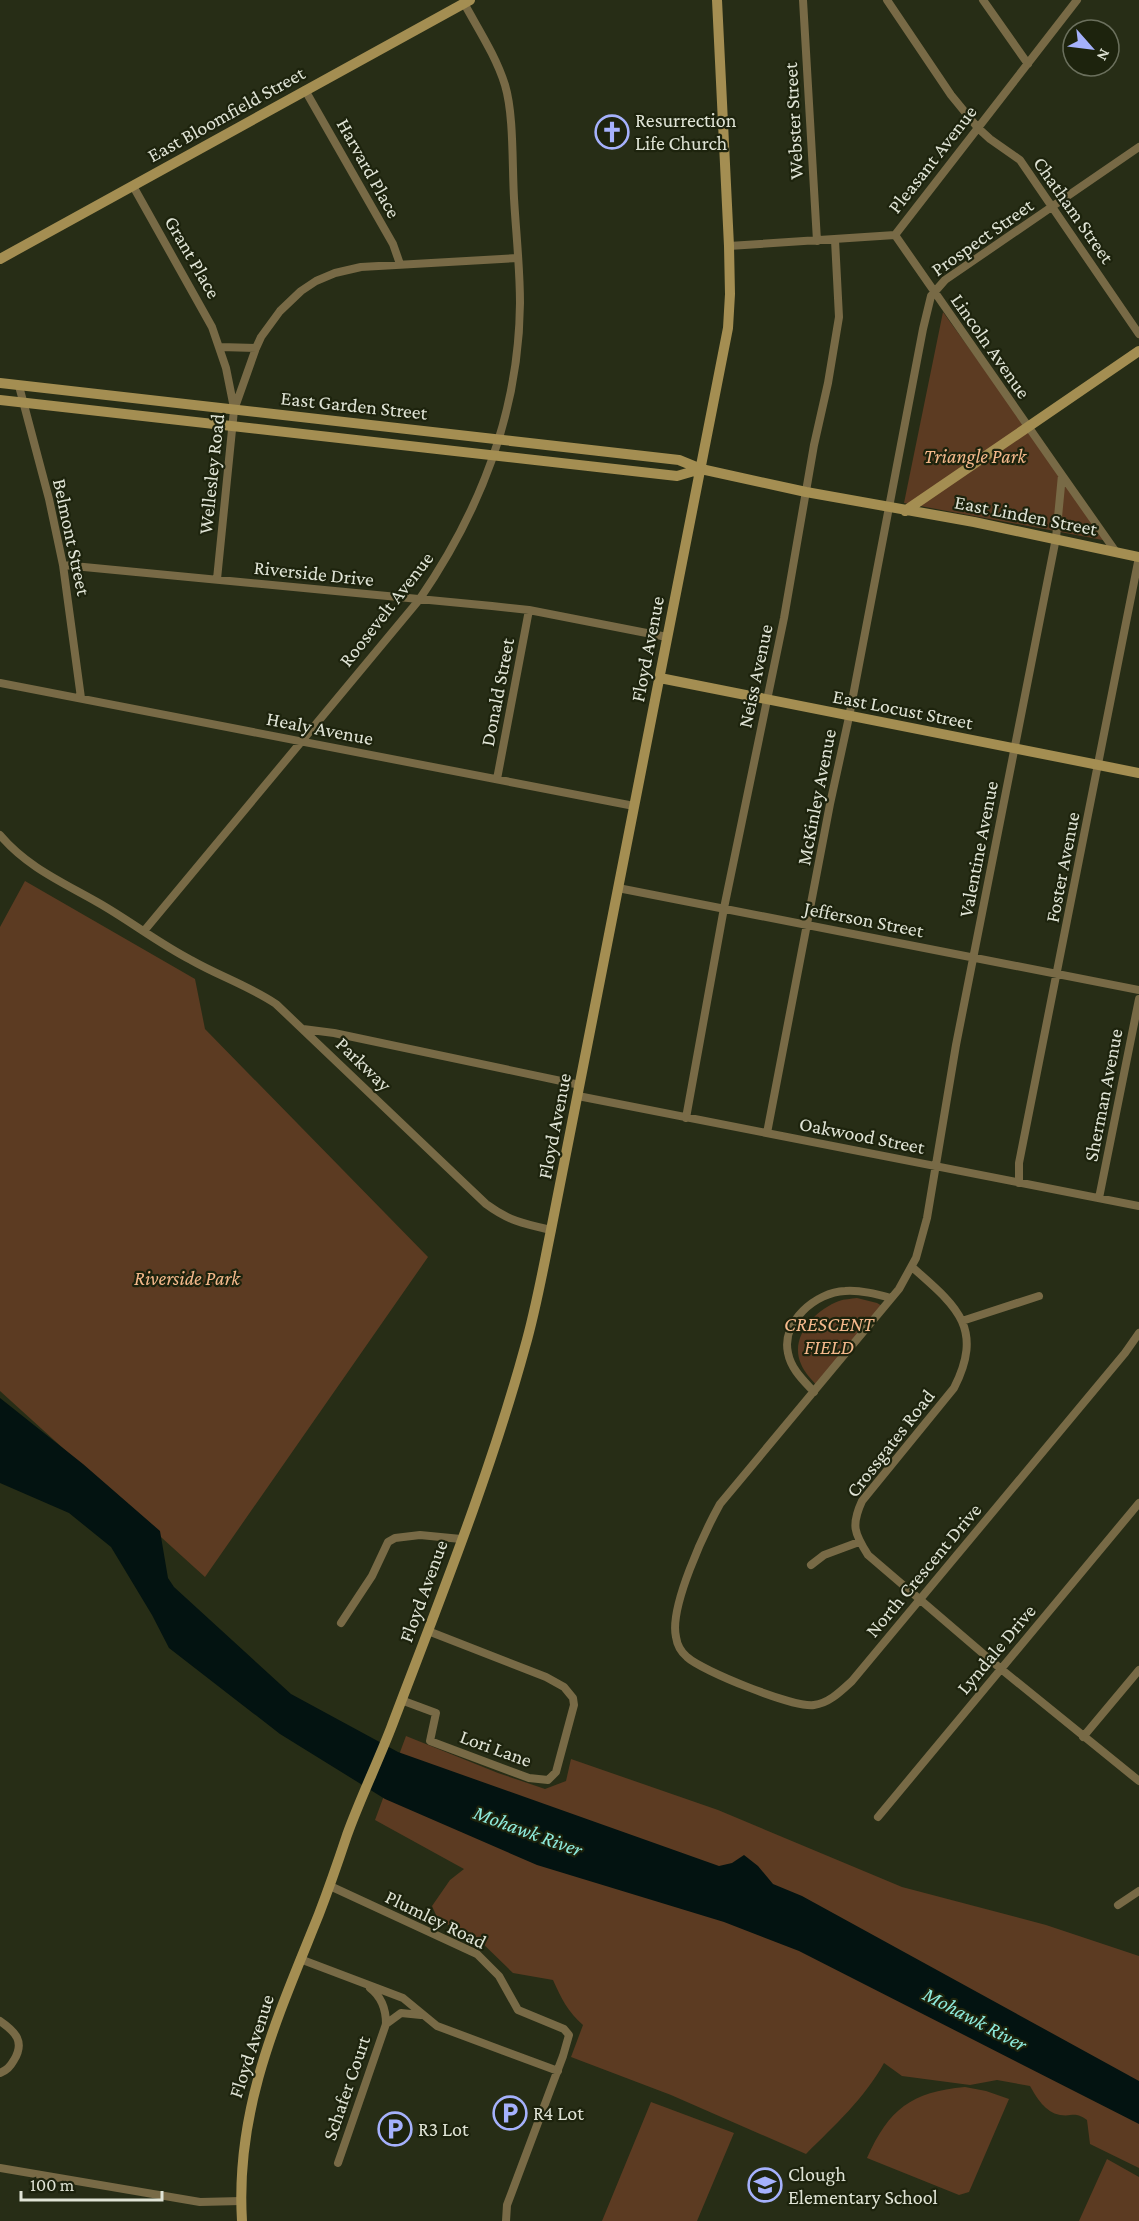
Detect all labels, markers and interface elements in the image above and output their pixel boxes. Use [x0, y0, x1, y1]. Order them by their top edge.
north arrow [1061, 18, 1121, 78]
text: N [1094, 46, 1114, 64]
street label: East Bloomfield Street [144, 61, 309, 166]
street label: Webster Street [779, 61, 807, 180]
street label: Pleasant Avenue [883, 101, 981, 217]
place label: Resurrection Life Church [635, 109, 737, 154]
street label: Harvard Place [333, 114, 405, 222]
church icon: Resurrection Life Church [594, 114, 630, 150]
street label: Chatham Street [1029, 152, 1119, 268]
street label: Prospect Street [927, 194, 1038, 281]
street label: Grant Place [161, 212, 225, 302]
street label: Lincoln Avenue [947, 289, 1035, 403]
street label: East Garden Street [279, 386, 429, 424]
street label: Wellesley Road [194, 412, 229, 535]
park label: Triangle Park [924, 445, 1028, 468]
street label: Belmont Street [49, 477, 95, 598]
street label: East Linden Street [953, 490, 1100, 540]
street label: Roosevelt Avenue [334, 547, 438, 671]
street label: Riverside Drive [253, 556, 375, 590]
street label: Floyd Avenue [626, 594, 669, 704]
street label: Neiss Avenue [733, 622, 777, 730]
street label: Donald Street [476, 636, 518, 748]
street label: East Locust Street [831, 685, 975, 733]
street label: Healy Avenue [265, 707, 375, 750]
street label: McKinley Avenue [792, 727, 841, 867]
street label: Valentine Avenue [954, 779, 1002, 919]
street label: Foster Avenue [1040, 810, 1084, 924]
street label: Jefferson Street [800, 896, 926, 942]
street label: Sherman Avenue [1079, 1027, 1127, 1163]
street label: Parkway [331, 1032, 397, 1097]
street label: Floyd Avenue [533, 1071, 576, 1181]
street label: Oakwood Street [797, 1112, 927, 1158]
park label: Riverside Park [134, 1267, 241, 1289]
park label: CRESCENT FIELD [784, 1313, 875, 1358]
street label: Crossgates Road [841, 1384, 940, 1502]
street label: North Crescent Drive [861, 1498, 986, 1641]
street label: Floyd Avenue [394, 1537, 453, 1645]
street label: Lyndale Drive [952, 1599, 1041, 1699]
street label: Lori Lane [457, 1725, 535, 1771]
water label: Mohawk River [469, 1800, 586, 1862]
street label: Plumley Road [382, 1885, 490, 1954]
water label: Mohawk River [918, 1981, 1032, 2057]
street label: Floyd Avenue [224, 1991, 279, 2101]
street label: Schafer Court [318, 2033, 374, 2143]
parking icon: R4 Lot [492, 2095, 528, 2131]
place label: R4 Lot [533, 2102, 584, 2124]
parking icon: R3 Lot [377, 2111, 413, 2147]
place label: R3 Lot [418, 2118, 469, 2140]
place label: Clough Elementary School [788, 2163, 938, 2209]
scale bar [21, 2164, 162, 2202]
school or university icon: Clough Elementary School [747, 2167, 783, 2203]
text: 100 m [30, 2175, 75, 2195]

